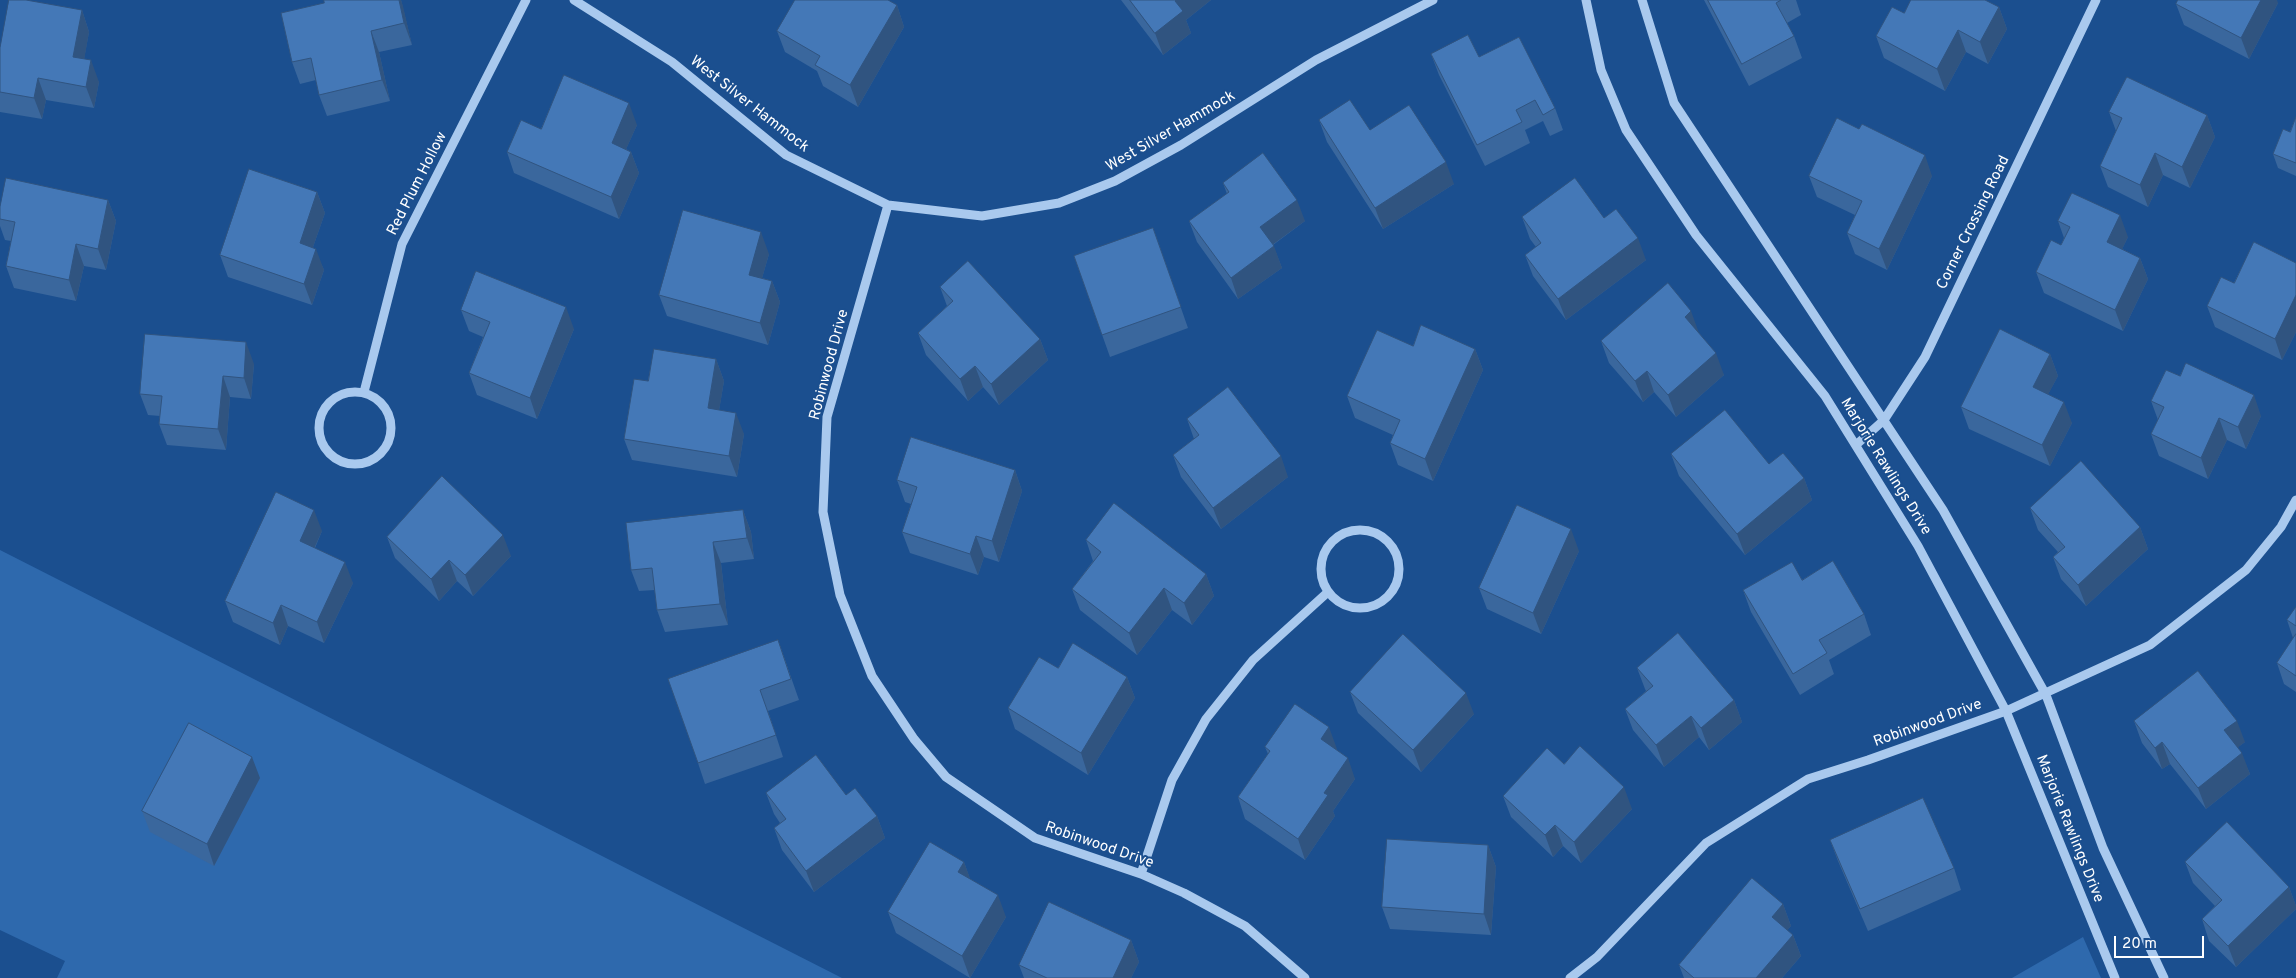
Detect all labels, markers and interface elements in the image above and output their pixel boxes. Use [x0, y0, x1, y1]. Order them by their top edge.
street label: West Silver Hammock [686, 53, 812, 157]
street label: West Silver Hammock [1103, 88, 1239, 176]
street label: Red Plum Hollow [384, 129, 452, 239]
street label: Corner Crossing Road [1934, 153, 2014, 293]
street label: Robinwood Drive [807, 308, 853, 422]
street label: Marjorie Rawlings Drive [1836, 395, 1934, 539]
street label: Robinwood Drive [1871, 696, 1985, 752]
street label: Marjorie Rawlings Drive [2031, 752, 2107, 906]
street label: Robinwood Drive [1042, 819, 1156, 873]
scale bar [2116, 926, 2206, 958]
text: 20 m [2122, 935, 2157, 954]

